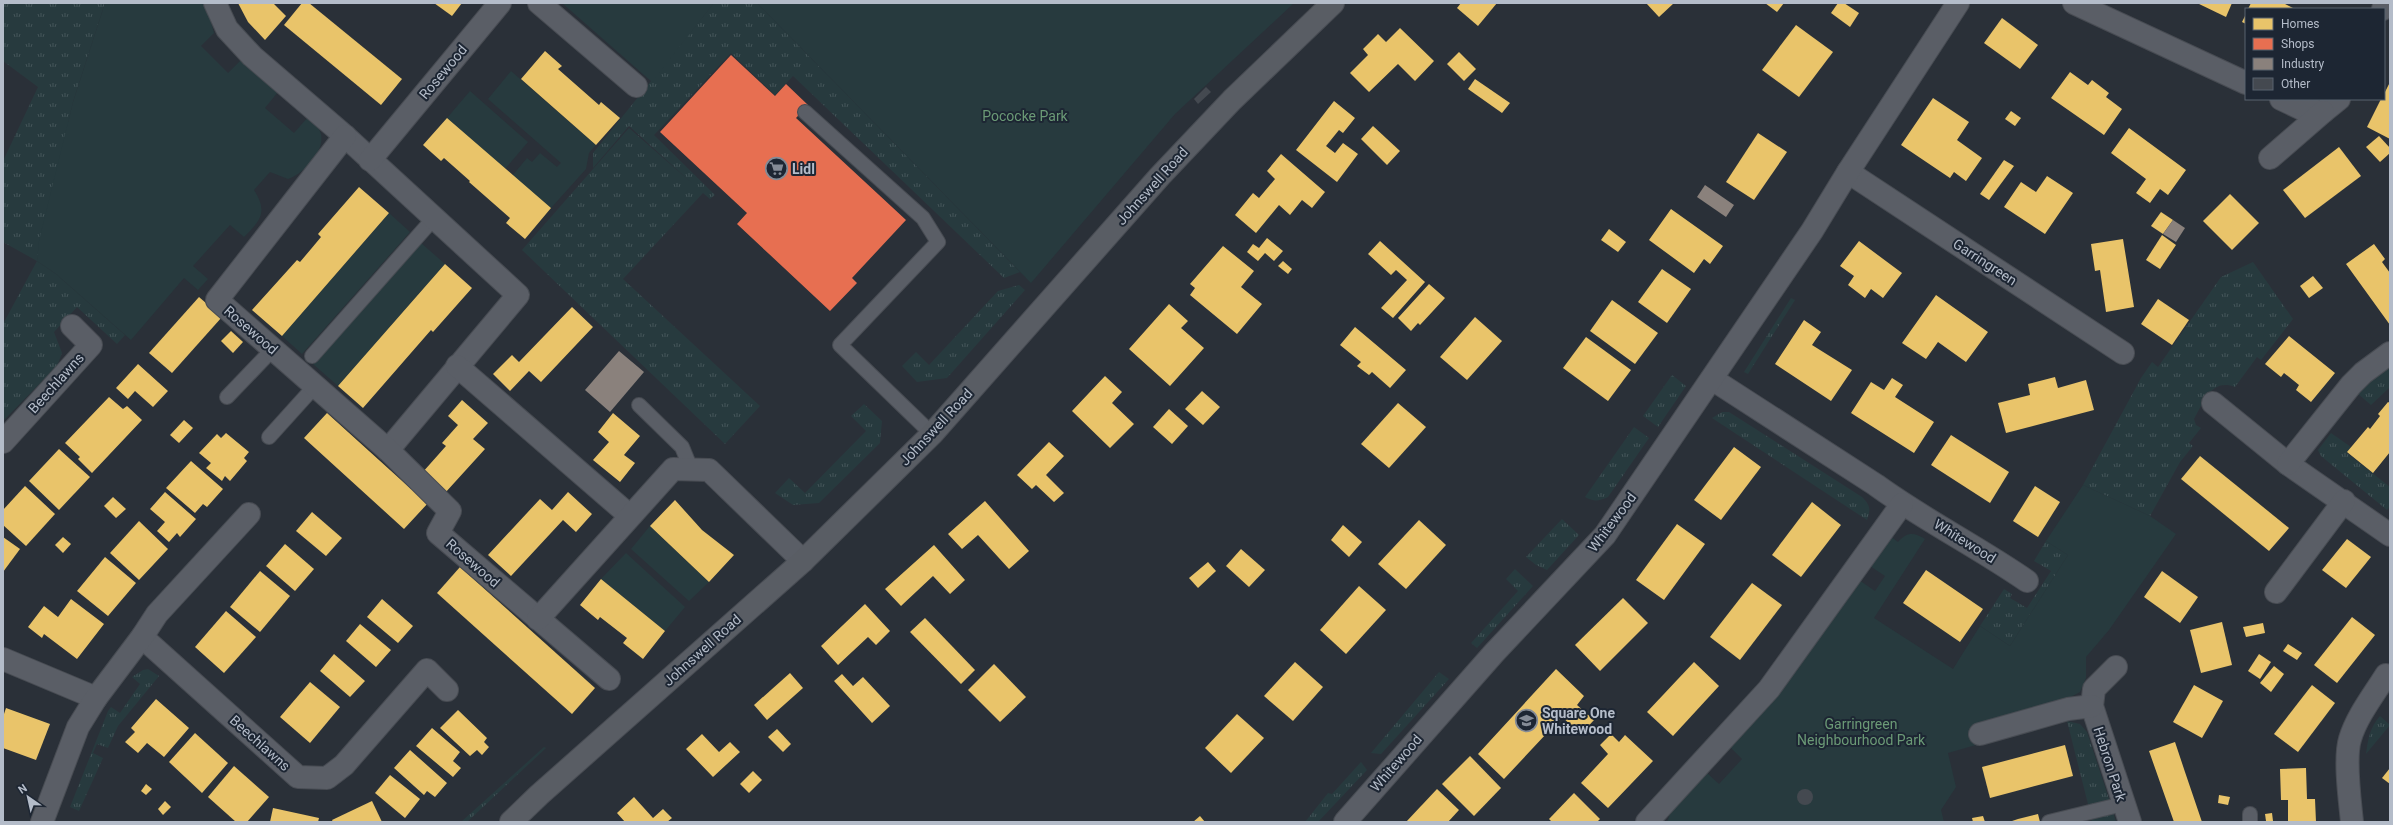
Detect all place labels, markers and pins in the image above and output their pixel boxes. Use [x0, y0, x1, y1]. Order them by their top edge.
supermarket icon: Lidl [763, 156, 789, 182]
place label: Lidl [792, 161, 815, 177]
place label: Square One Whitewood [1542, 705, 1615, 737]
school or university icon: Square One Whitewood [1513, 708, 1539, 734]

